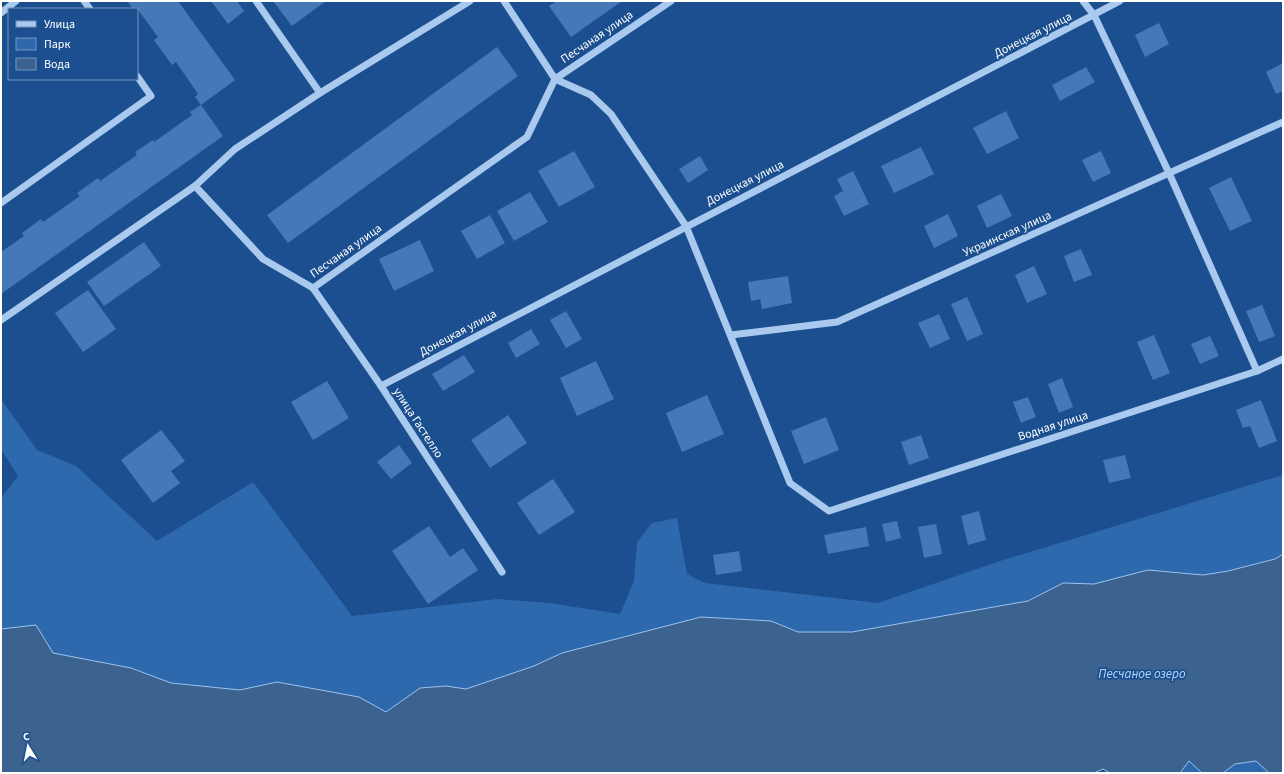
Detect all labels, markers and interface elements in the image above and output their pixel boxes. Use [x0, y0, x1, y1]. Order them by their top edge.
street label: Песчаная улица [557, 6, 637, 68]
legend [8, 8, 138, 80]
street label: Донецкая улица [991, 8, 1075, 62]
text: Улица [44, 16, 75, 33]
text: Парк [44, 36, 70, 53]
text: Вода [44, 56, 70, 73]
street label: Донецкая улица [703, 156, 787, 210]
street label: Украинская улица [960, 207, 1054, 261]
street label: Песчаная улица [307, 220, 385, 282]
street label: Донецкая улица [416, 305, 500, 361]
street label: улица Гастелло [389, 385, 447, 461]
street label: Водная улица [1016, 407, 1090, 445]
water label: Песчаное озеро [1098, 665, 1186, 683]
north arrow [8, 726, 48, 766]
text: С [22, 729, 31, 745]

